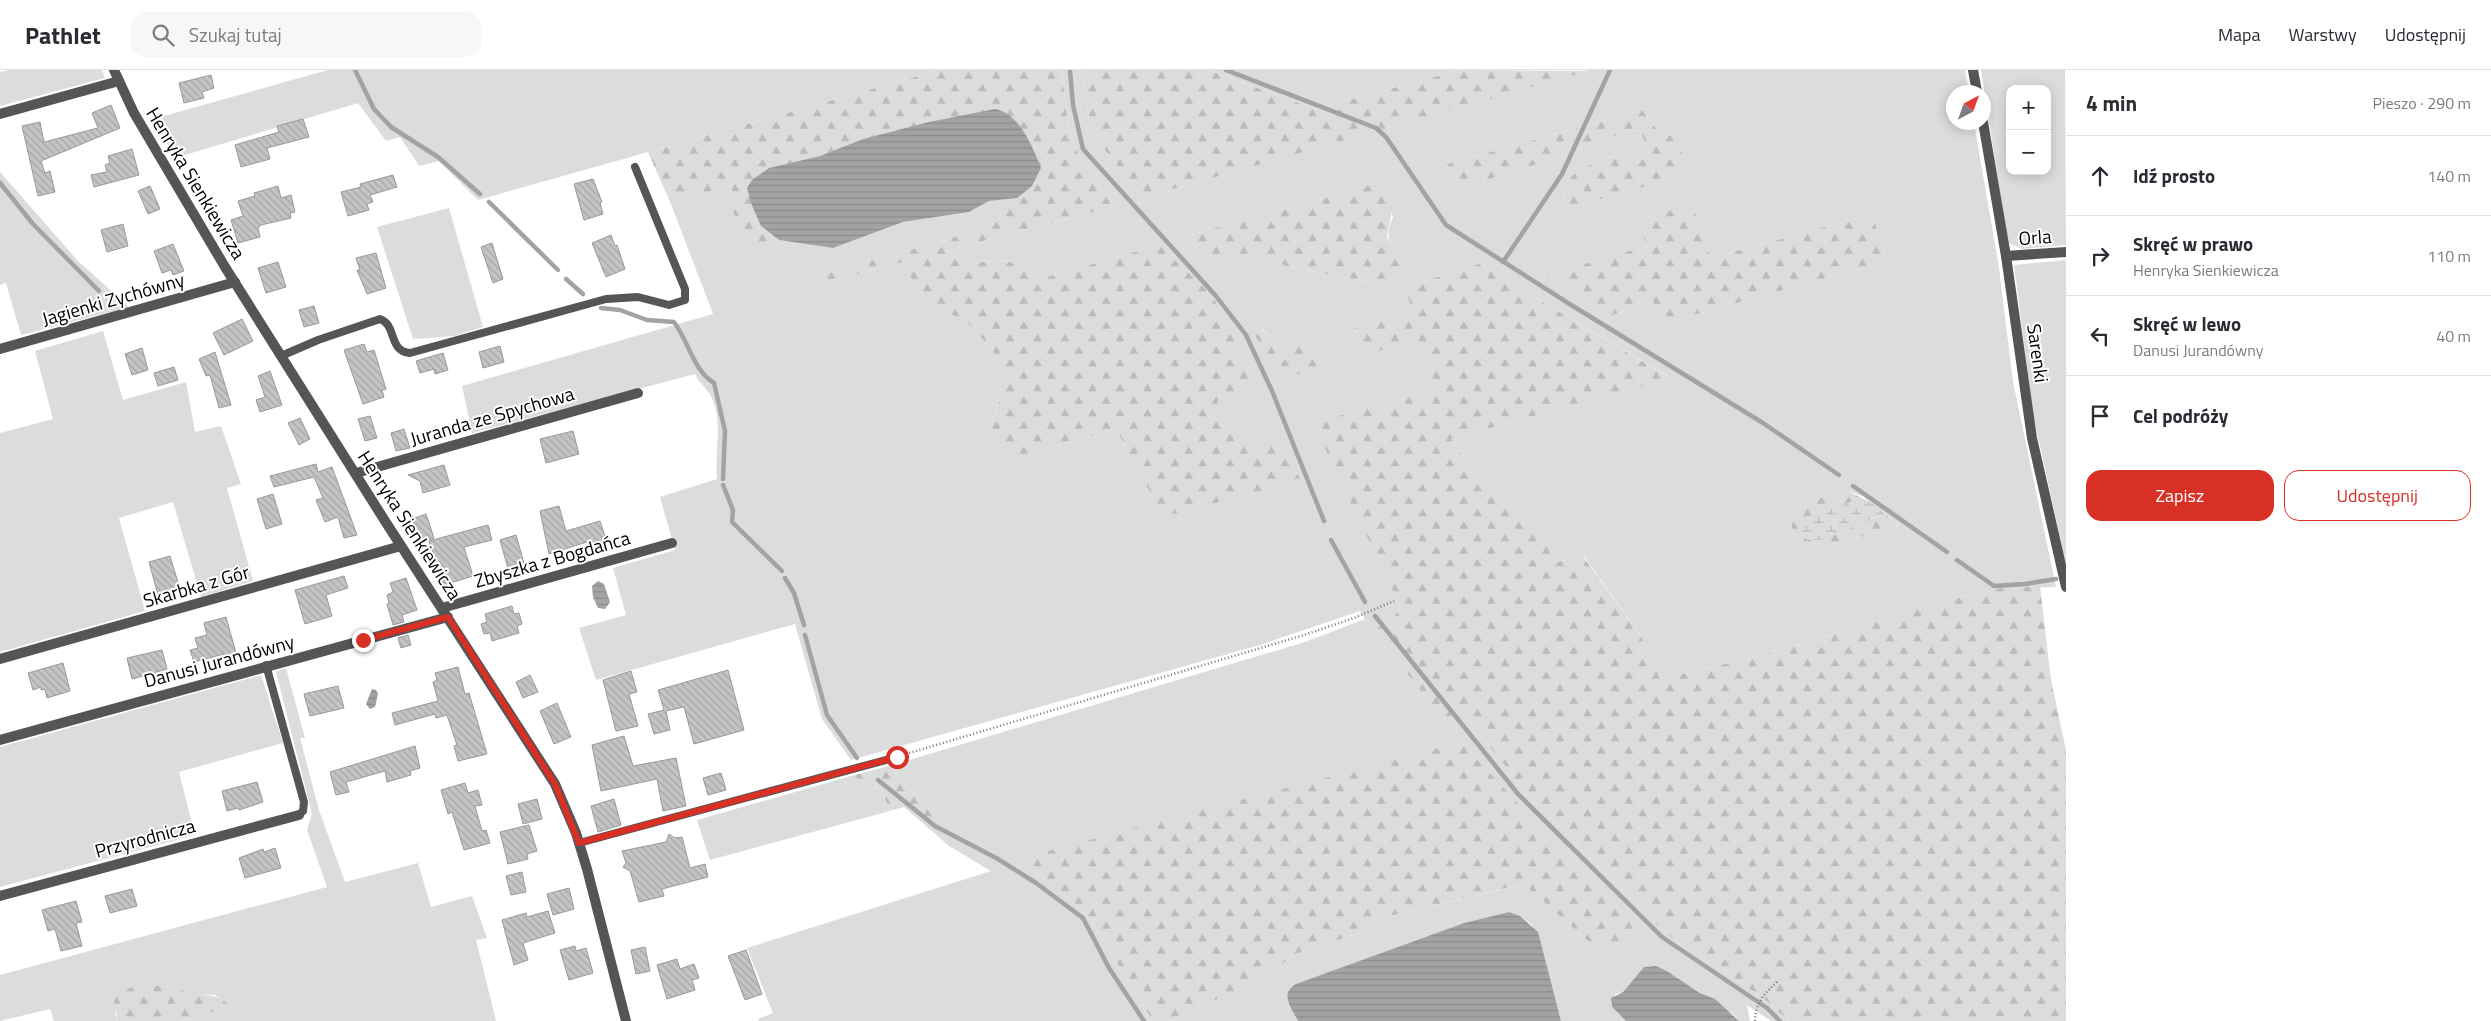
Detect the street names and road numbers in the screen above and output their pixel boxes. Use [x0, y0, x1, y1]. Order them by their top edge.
street label: Henryka Sienkiewicza [139, 101, 254, 265]
street label: Orla [2017, 221, 2053, 252]
street label: Jagienki Zychówny [38, 264, 188, 333]
street label: Sarenki [2020, 322, 2057, 384]
street label: Juranda ze Spychowa [406, 378, 578, 453]
street label: Henryka Sienkiewicza [351, 444, 470, 606]
street label: Zbyszka z Bogdańca [470, 522, 634, 595]
street label: Skarbka z Gór [139, 556, 253, 615]
street label: Danusi Jurandówny [140, 626, 297, 695]
street label: Przyrodnicza [91, 810, 199, 865]

